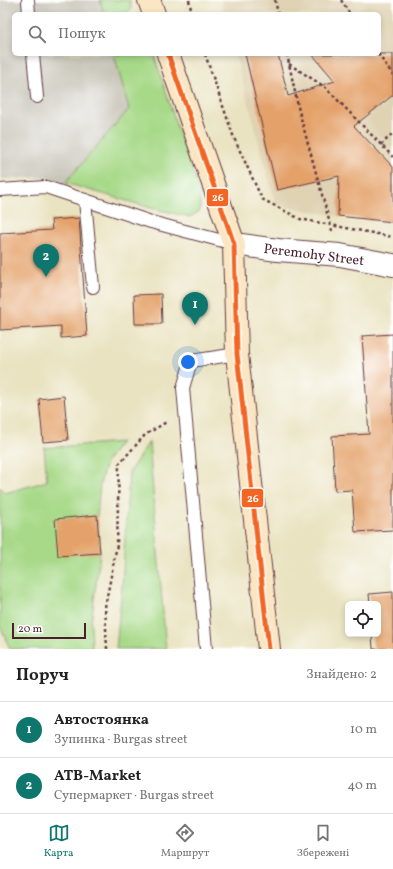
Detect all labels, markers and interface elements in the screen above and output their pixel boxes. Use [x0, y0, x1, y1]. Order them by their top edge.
search box [12, 12, 381, 56]
icon: search [26, 23, 48, 45]
text: Пошук [58, 24, 106, 45]
line badge: 26 [206, 188, 229, 207]
text: 26 [212, 191, 224, 206]
street label: Peremohy Street [262, 240, 365, 271]
pin: 2 [33, 244, 59, 277]
pin: 1 [182, 292, 208, 325]
your location [178, 352, 198, 372]
line badge: 26 [241, 488, 264, 508]
text: 26 [247, 492, 259, 507]
map controls [345, 601, 381, 637]
button: locate [345, 601, 381, 637]
scale bar [12, 621, 86, 640]
text: 20 m [18, 622, 42, 637]
text: Поруч [16, 664, 69, 687]
text: Знайдено: 2 [306, 666, 377, 684]
text: Автостоянка [54, 710, 149, 731]
text: 1 [26, 721, 32, 739]
text: 10 m [350, 721, 377, 739]
text: Зупинка · Burgas street [54, 731, 188, 749]
text: ATB-Market [54, 766, 141, 787]
text: 2 [26, 777, 32, 795]
text: 40 m [348, 777, 377, 795]
text: Супермаркет · Burgas street [54, 787, 214, 805]
tab: Карта [44, 822, 74, 861]
tab: Маршрут [161, 822, 209, 861]
tab: Збережені [297, 822, 349, 861]

